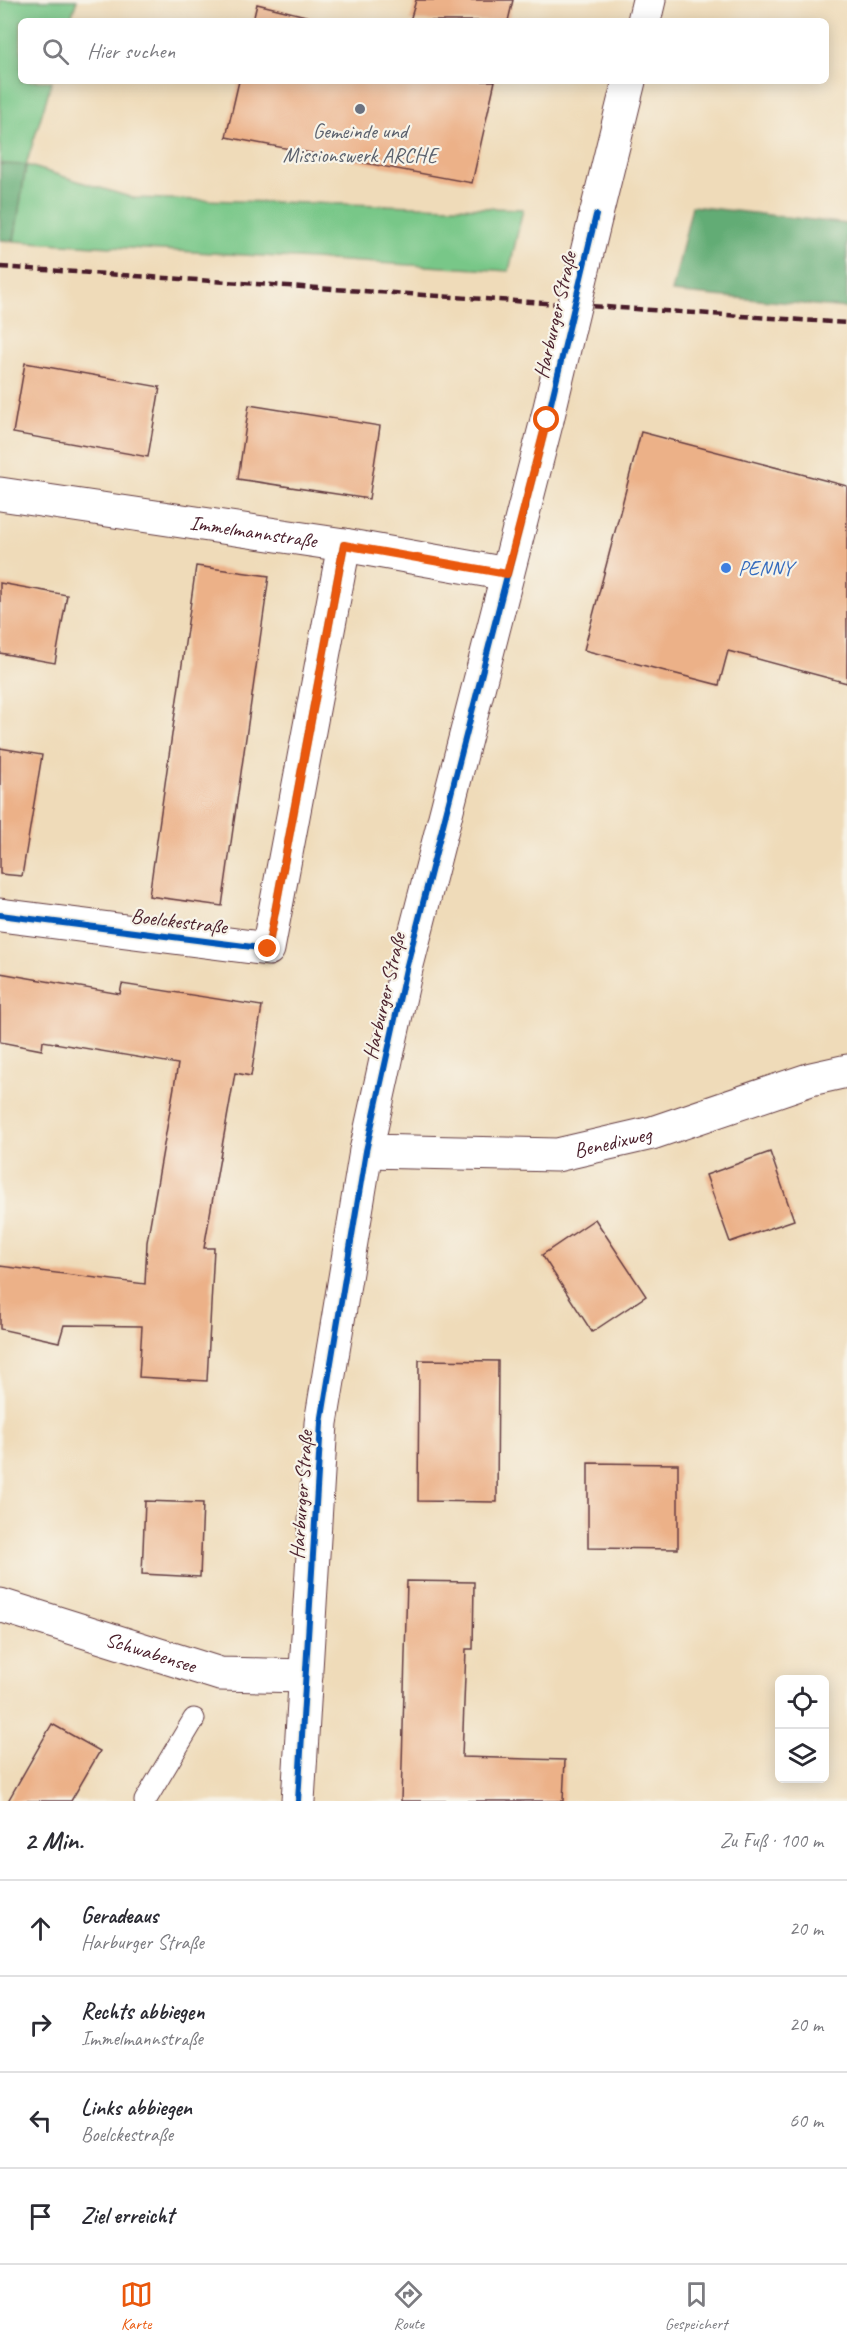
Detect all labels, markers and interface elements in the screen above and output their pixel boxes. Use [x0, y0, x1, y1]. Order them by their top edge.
search box [18, 18, 829, 84]
icon: search [39, 35, 72, 68]
text: Hier suchen [87, 37, 175, 65]
marker: Gemeinde und Missionswerk ARCHE [353, 102, 367, 116]
place label: Gemeinde und Missionswerk ARCHE [283, 118, 440, 168]
street label: Harburger Straße [528, 247, 583, 381]
route start [533, 406, 559, 432]
street label: Immelmannstraße [188, 509, 321, 554]
place label: PENNY [738, 555, 797, 581]
marker: PENNY [719, 561, 733, 575]
street label: Boelckestraße [129, 902, 231, 940]
street label: Harburger Straße [357, 928, 412, 1062]
route end [254, 935, 280, 961]
street label: Benedixweg [571, 1120, 655, 1164]
street label: Harburger Straße [284, 1428, 319, 1560]
street label: Schwabensee [102, 1626, 201, 1679]
map controls [775, 1675, 829, 1783]
button: locate [775, 1675, 829, 1729]
button: layers [775, 1729, 829, 1783]
text: 2 Min. [24, 1824, 83, 1857]
text: Zu Fuß · 100 m [720, 1828, 823, 1853]
text: Geradeaus [81, 1902, 158, 1930]
icon: ahead [24, 1912, 57, 1945]
text: 20 m [789, 1916, 823, 1941]
text: Harburger Straße [81, 1930, 204, 1955]
text: Rechts abbiegen [81, 1998, 204, 2026]
icon: right [24, 2008, 57, 2041]
text: 20 m [789, 2012, 823, 2037]
text: Immelmannstraße [81, 2026, 203, 2051]
text: Links abbiegen [81, 2094, 192, 2122]
icon: left [24, 2104, 57, 2137]
text: 60 m [789, 2108, 823, 2133]
text: Boelckestraße [81, 2122, 173, 2147]
icon: arrive [24, 2200, 57, 2233]
text: Ziel erreicht [81, 2202, 174, 2230]
tab: Karte [120, 2278, 153, 2334]
tab: Route [392, 2278, 425, 2334]
tab: Gespeichert [665, 2278, 727, 2334]

